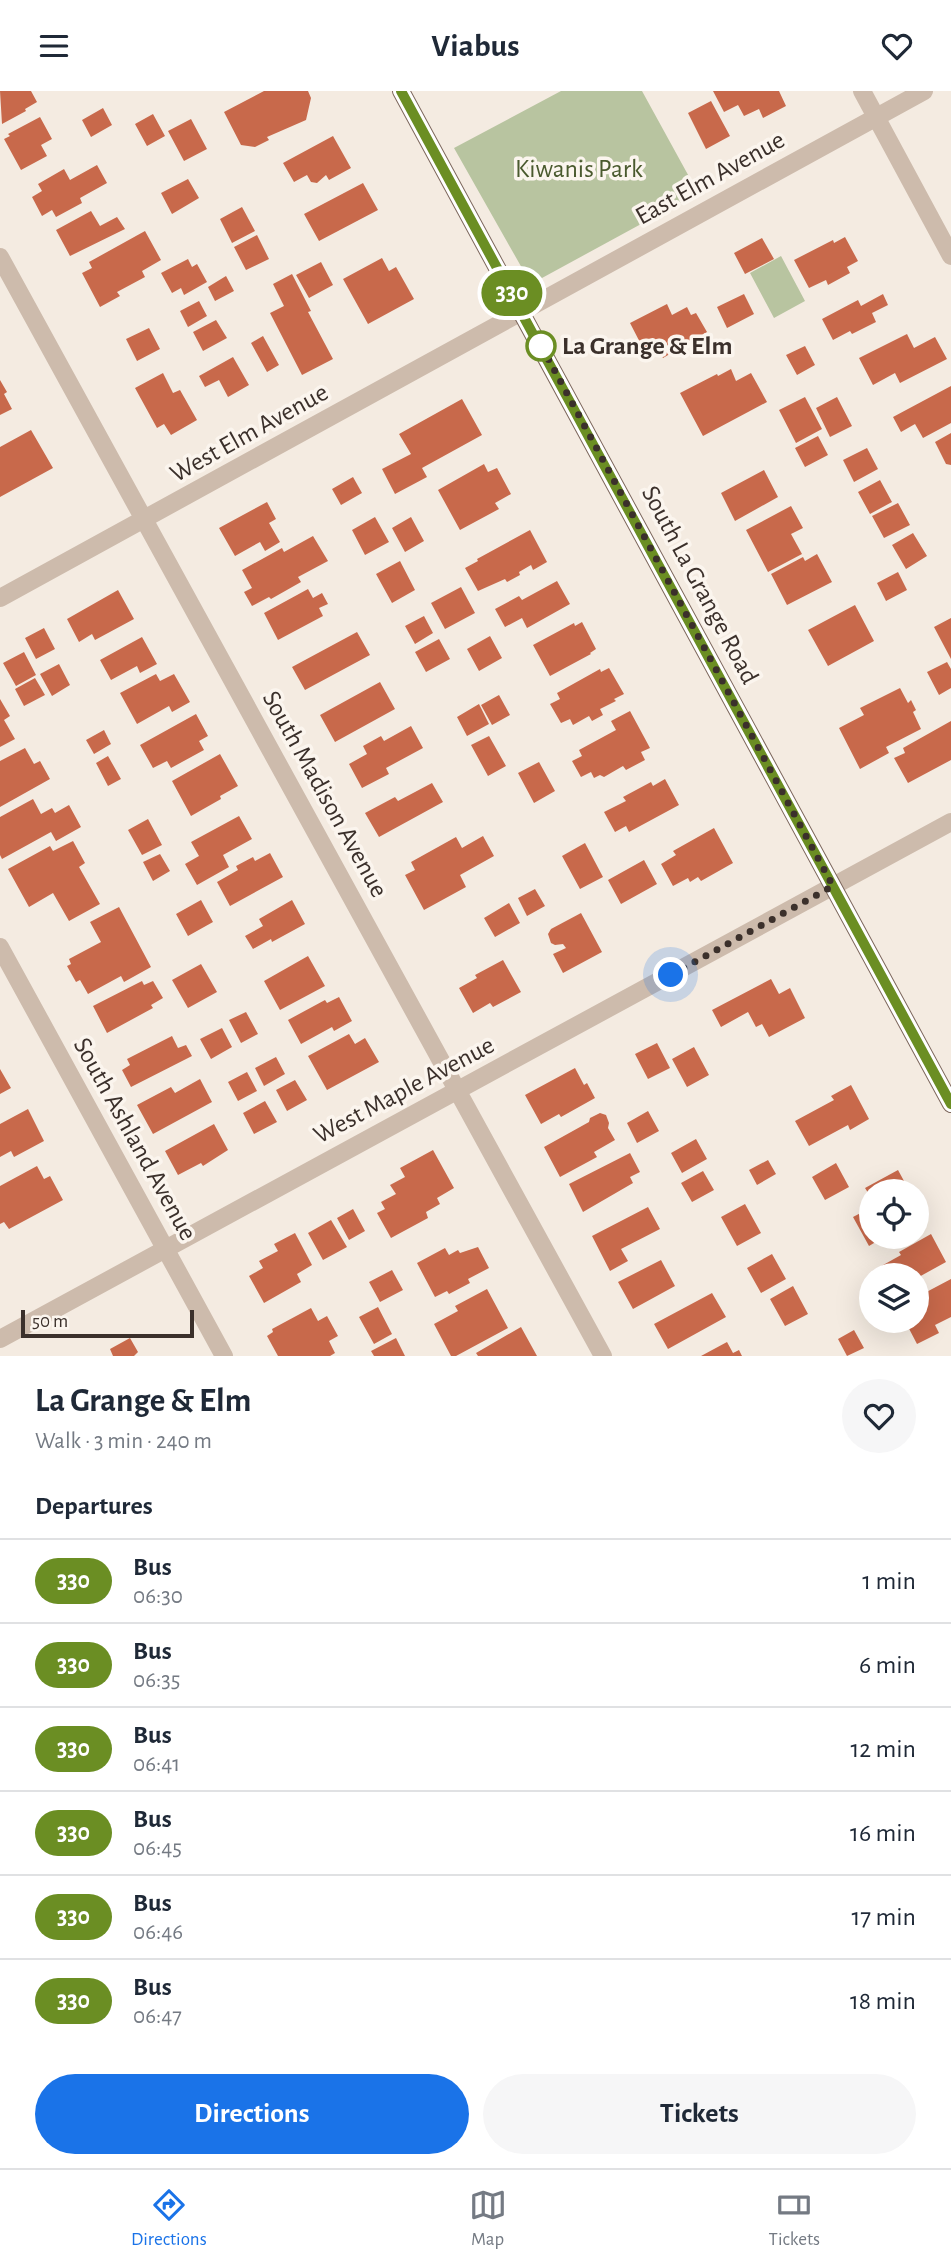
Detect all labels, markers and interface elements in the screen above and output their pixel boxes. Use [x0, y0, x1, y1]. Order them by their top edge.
icon: menu [35, 27, 73, 65]
icon: heart [878, 27, 916, 65]
text: Viabus [431, 30, 520, 62]
street label: East Elm Avenue [631, 126, 789, 230]
park label: Kiwanis Park [515, 156, 643, 182]
line badge: 330 [472, 270, 552, 316]
text: 330 [495, 281, 529, 305]
marker: La Grange & Elm [526, 331, 556, 361]
place label: La Grange & Elm [562, 333, 732, 359]
street label: West Elm Avenue [166, 379, 332, 487]
street label: South La Grange Road [637, 482, 763, 688]
street label: South Madison Avenue [258, 686, 392, 902]
your location [653, 957, 688, 992]
street label: West Maple Avenue [309, 1032, 499, 1148]
street label: South Ashland Avenue [69, 1033, 201, 1245]
map controls [859, 1179, 929, 1333]
button: locate [859, 1179, 929, 1249]
button: layers [859, 1263, 929, 1333]
scale bar [21, 1307, 194, 1339]
text: 50 m [32, 1312, 68, 1331]
button: heart [842, 1379, 916, 1453]
text: La Grange & Elm [35, 1385, 251, 1418]
text: Walk · 3 min · 240 m [35, 1430, 212, 1453]
text: Departures [35, 1493, 153, 1519]
text: Bus [133, 1554, 172, 1580]
text: 1 min [862, 1568, 916, 1594]
text: 330 [57, 1569, 90, 1593]
text: 06:30 [133, 1585, 183, 1608]
text: Bus [133, 1638, 172, 1664]
text: 6 min [859, 1652, 916, 1678]
text: 330 [57, 1653, 90, 1677]
text: 06:35 [133, 1669, 180, 1692]
text: Bus [133, 1722, 172, 1748]
text: 12 min [850, 1736, 916, 1762]
text: 330 [57, 1737, 90, 1761]
text: 06:41 [133, 1753, 180, 1776]
text: Bus [133, 1806, 172, 1832]
text: 16 min [850, 1820, 916, 1846]
text: 330 [57, 1821, 90, 1845]
text: 06:45 [133, 1837, 182, 1860]
text: Bus [133, 1890, 172, 1916]
text: 17 min [851, 1904, 916, 1930]
text: 330 [57, 1905, 90, 1929]
text: 06:46 [133, 1921, 183, 1944]
text: Bus [133, 1974, 172, 2000]
text: 18 min [850, 1988, 916, 2014]
text: 330 [57, 1989, 90, 2013]
text: 06:47 [133, 2005, 182, 2028]
button: Directions [35, 2074, 469, 2154]
button: Tickets [483, 2074, 916, 2154]
tab: Directions [131, 2186, 207, 2251]
tab: Map [469, 2186, 507, 2251]
tab: Tickets [769, 2186, 820, 2251]

